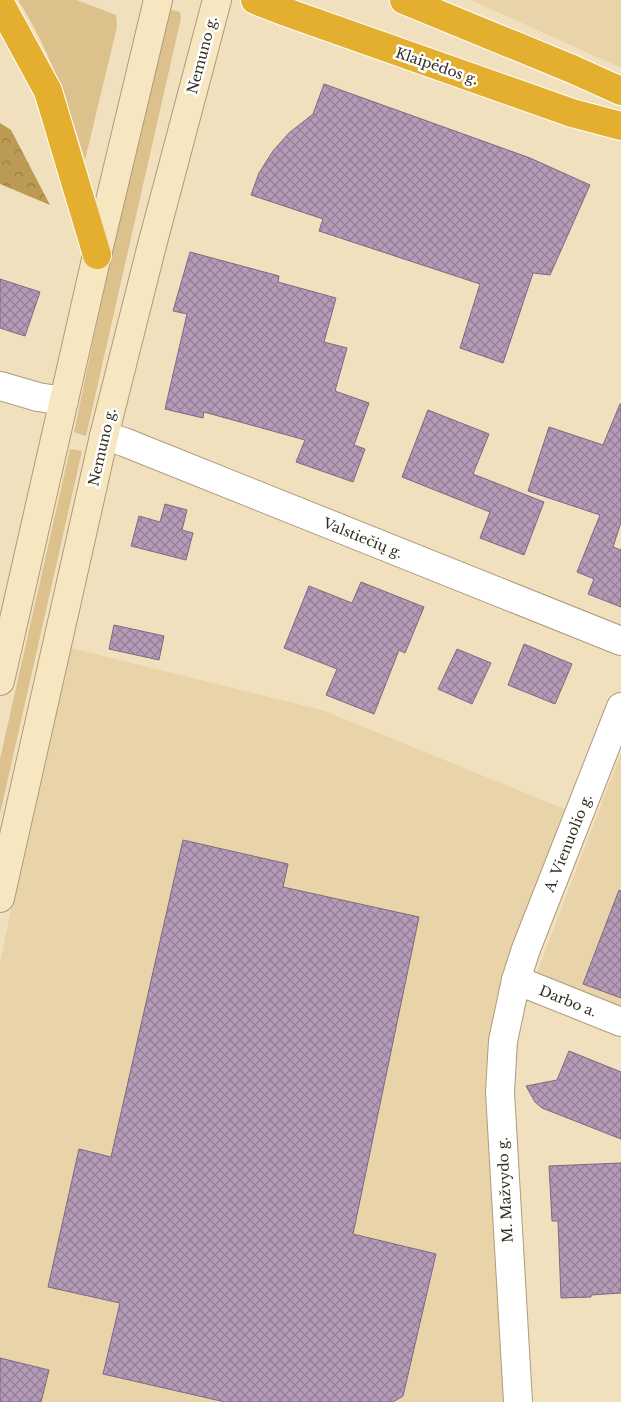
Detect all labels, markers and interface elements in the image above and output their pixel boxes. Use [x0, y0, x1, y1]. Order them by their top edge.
street label: Nemuno g. [183, 14, 221, 96]
street label: Klaipėdos g. [393, 43, 481, 89]
street label: Nemuno g. [84, 406, 120, 488]
street label: Valstiečių g. [320, 514, 405, 562]
street label: A. Vienuolio g. [540, 791, 596, 896]
street label: Darbo a. [537, 981, 599, 1021]
street label: M. Mažvydo g. [493, 1137, 517, 1243]

